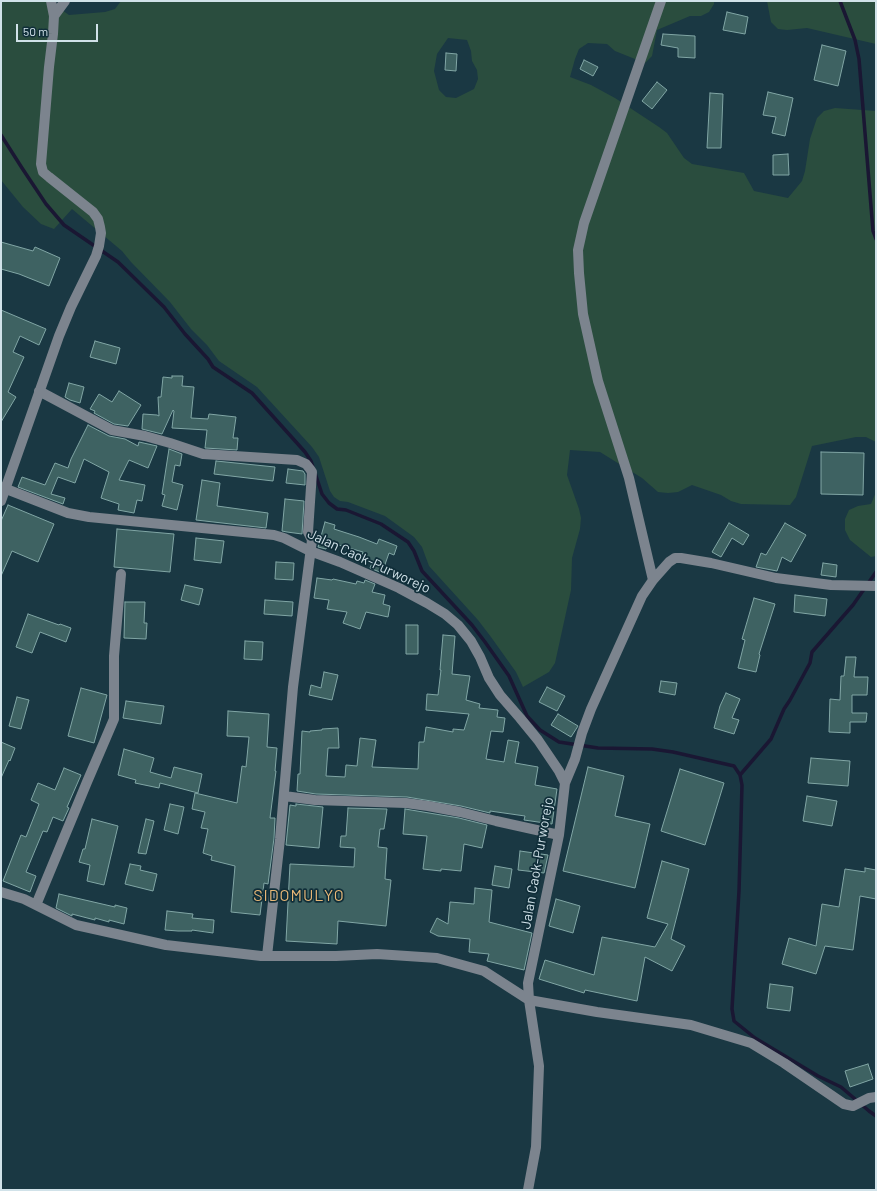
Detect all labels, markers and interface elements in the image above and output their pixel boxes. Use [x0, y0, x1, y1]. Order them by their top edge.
scale bar [18, 16, 100, 42]
text: 50 m [23, 24, 48, 38]
street label: Jalan Caok-Purworejo [305, 525, 433, 597]
street label: Jalan Caok-Purworejo [517, 796, 557, 930]
district label: SIDOMULYO [253, 886, 345, 906]

